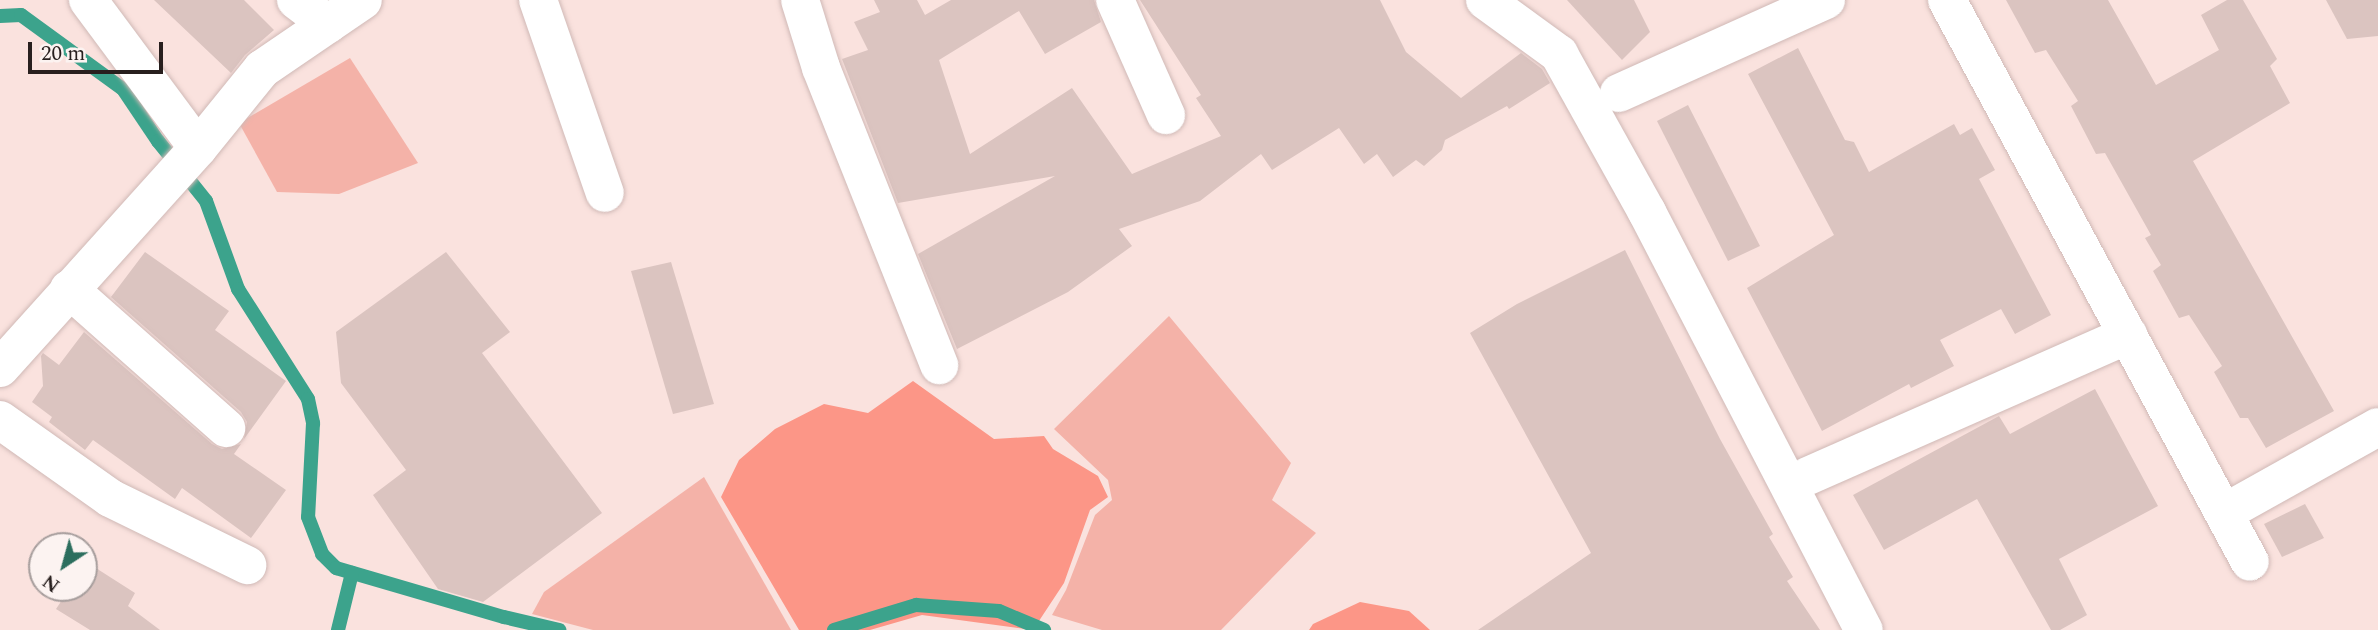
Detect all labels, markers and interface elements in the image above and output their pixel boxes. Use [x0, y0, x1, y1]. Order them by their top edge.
scale bar [32, 28, 166, 72]
text: 20 m [41, 38, 85, 70]
north arrow [28, 532, 98, 602]
text: N [37, 566, 66, 599]

